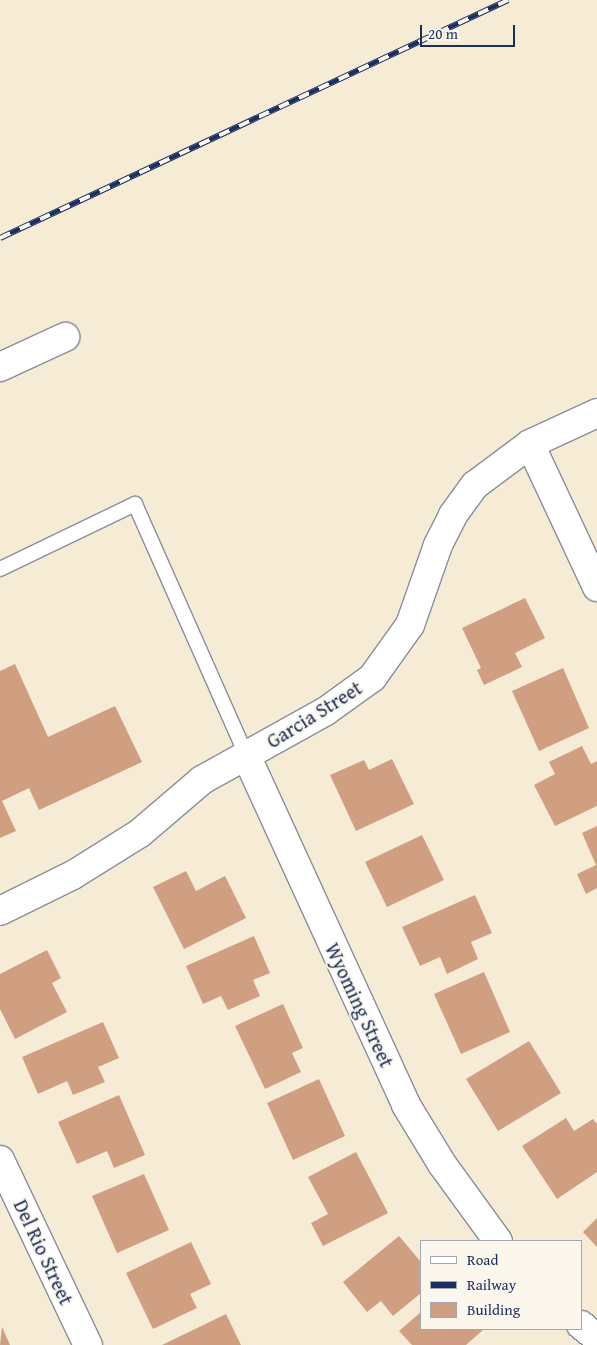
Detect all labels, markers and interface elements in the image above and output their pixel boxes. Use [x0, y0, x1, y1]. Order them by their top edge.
scale bar [422, 15, 517, 47]
text: 20 m [428, 23, 458, 44]
street label: Garcia Street [262, 675, 366, 753]
street label: Wyoming Street [321, 939, 399, 1071]
street label: Del Rio Street [9, 1195, 79, 1309]
legend [420, 1240, 582, 1330]
text: Road [467, 1249, 498, 1270]
text: Railway [467, 1274, 516, 1295]
text: Building [467, 1299, 520, 1320]

